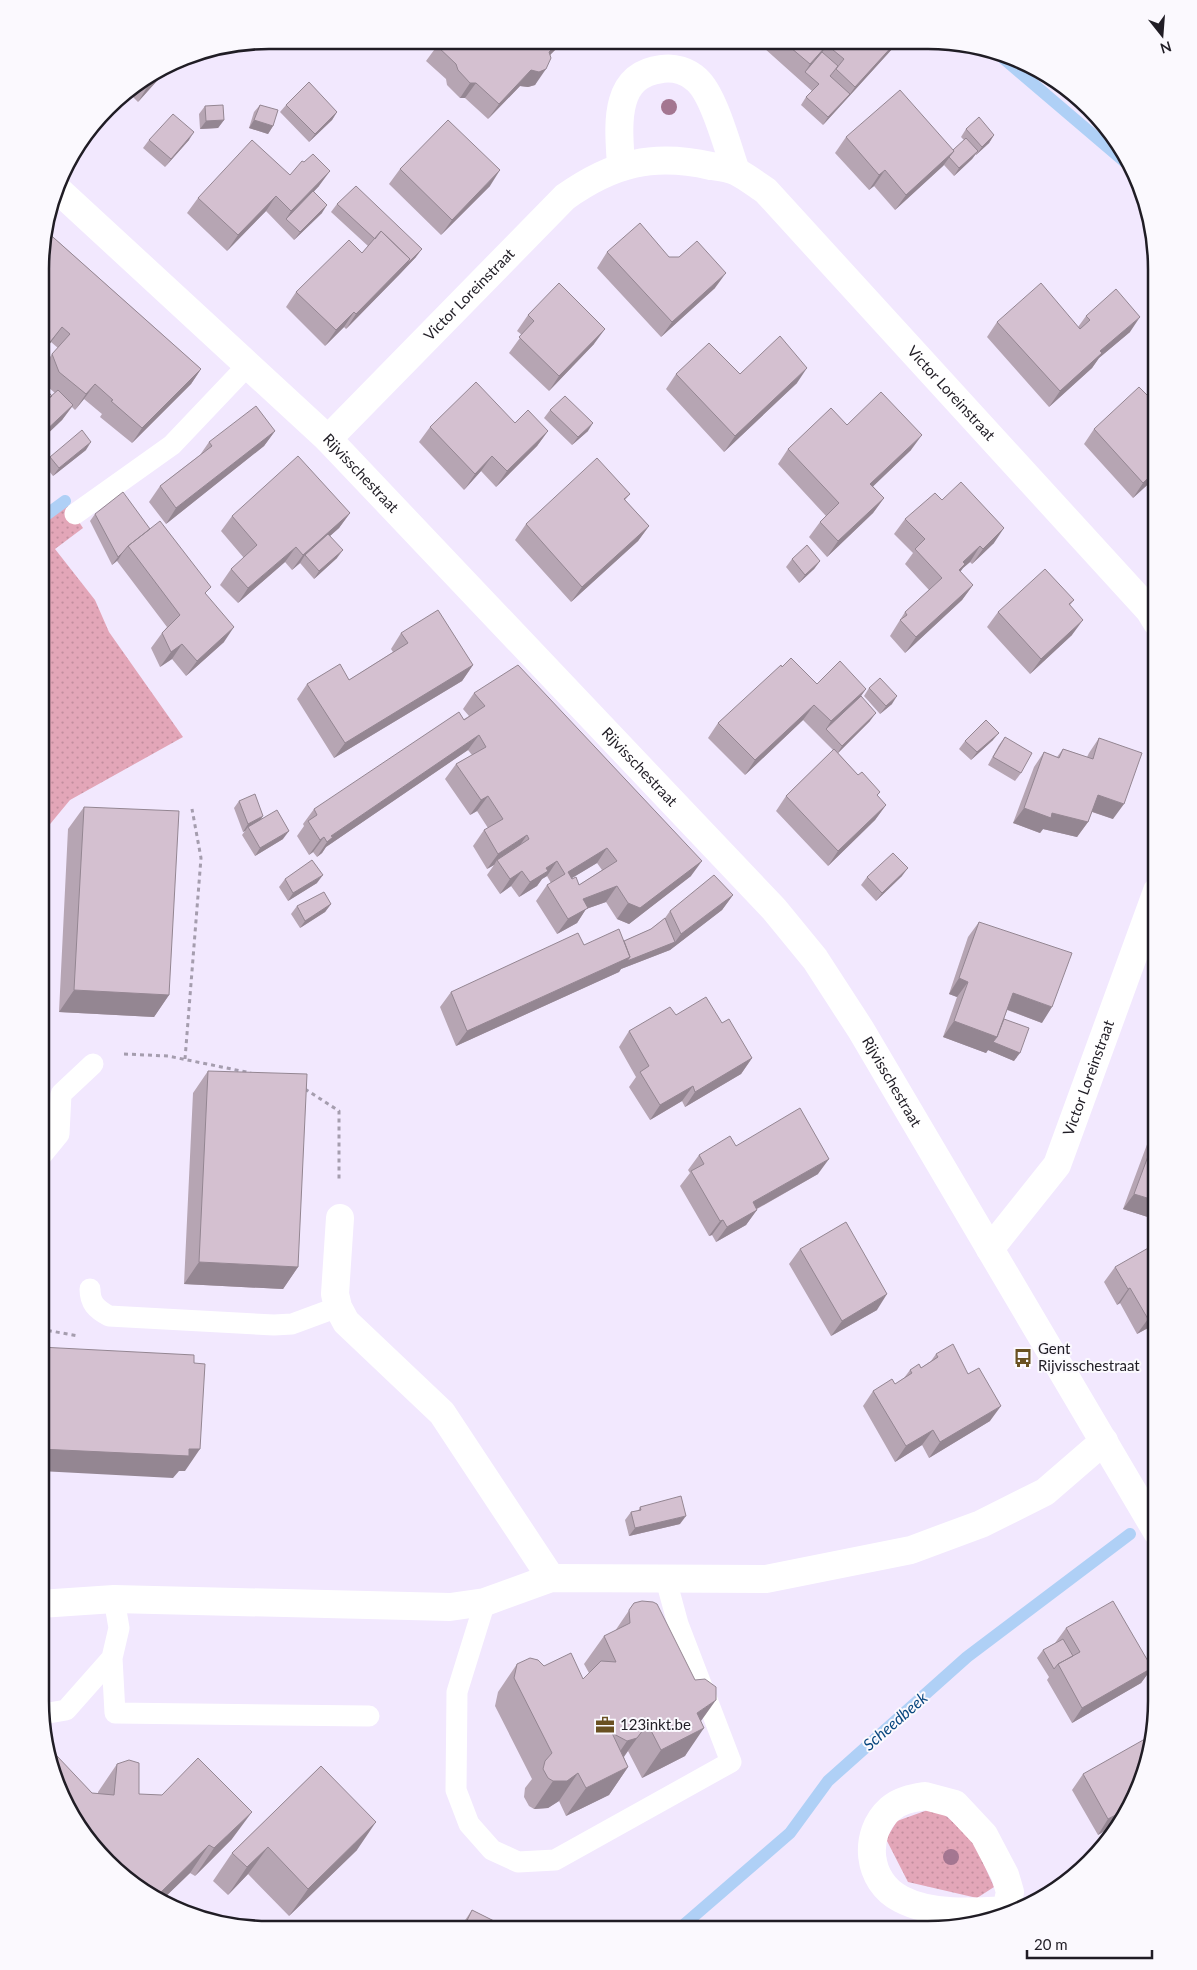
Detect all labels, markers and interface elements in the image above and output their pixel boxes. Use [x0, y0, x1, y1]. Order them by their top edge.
north arrow [1137, 10, 1187, 60]
text: N [1158, 38, 1174, 58]
street label: Victor Loreinstraat [420, 244, 518, 344]
street label: Victor Loreinstraat [904, 342, 1000, 444]
street label: Rijvisschestraat [320, 430, 403, 516]
street label: Rijvisschestraat [598, 723, 682, 810]
street label: Victor Loreinstraat [1058, 1017, 1117, 1138]
street label: Rijvisschestraat [859, 1033, 926, 1130]
place label: Gent Rijvisschestraat [1038, 1339, 1140, 1374]
bus stop icon: Gent Rijvisschestraat [1012, 1347, 1034, 1369]
water label: Scheedbeek [859, 1687, 931, 1754]
office icon: 123inkt.be [594, 1714, 616, 1736]
place label: 123inkt.be [620, 1715, 691, 1733]
scale bar [1027, 1928, 1152, 1960]
text: 20 m [1034, 1935, 1068, 1953]

